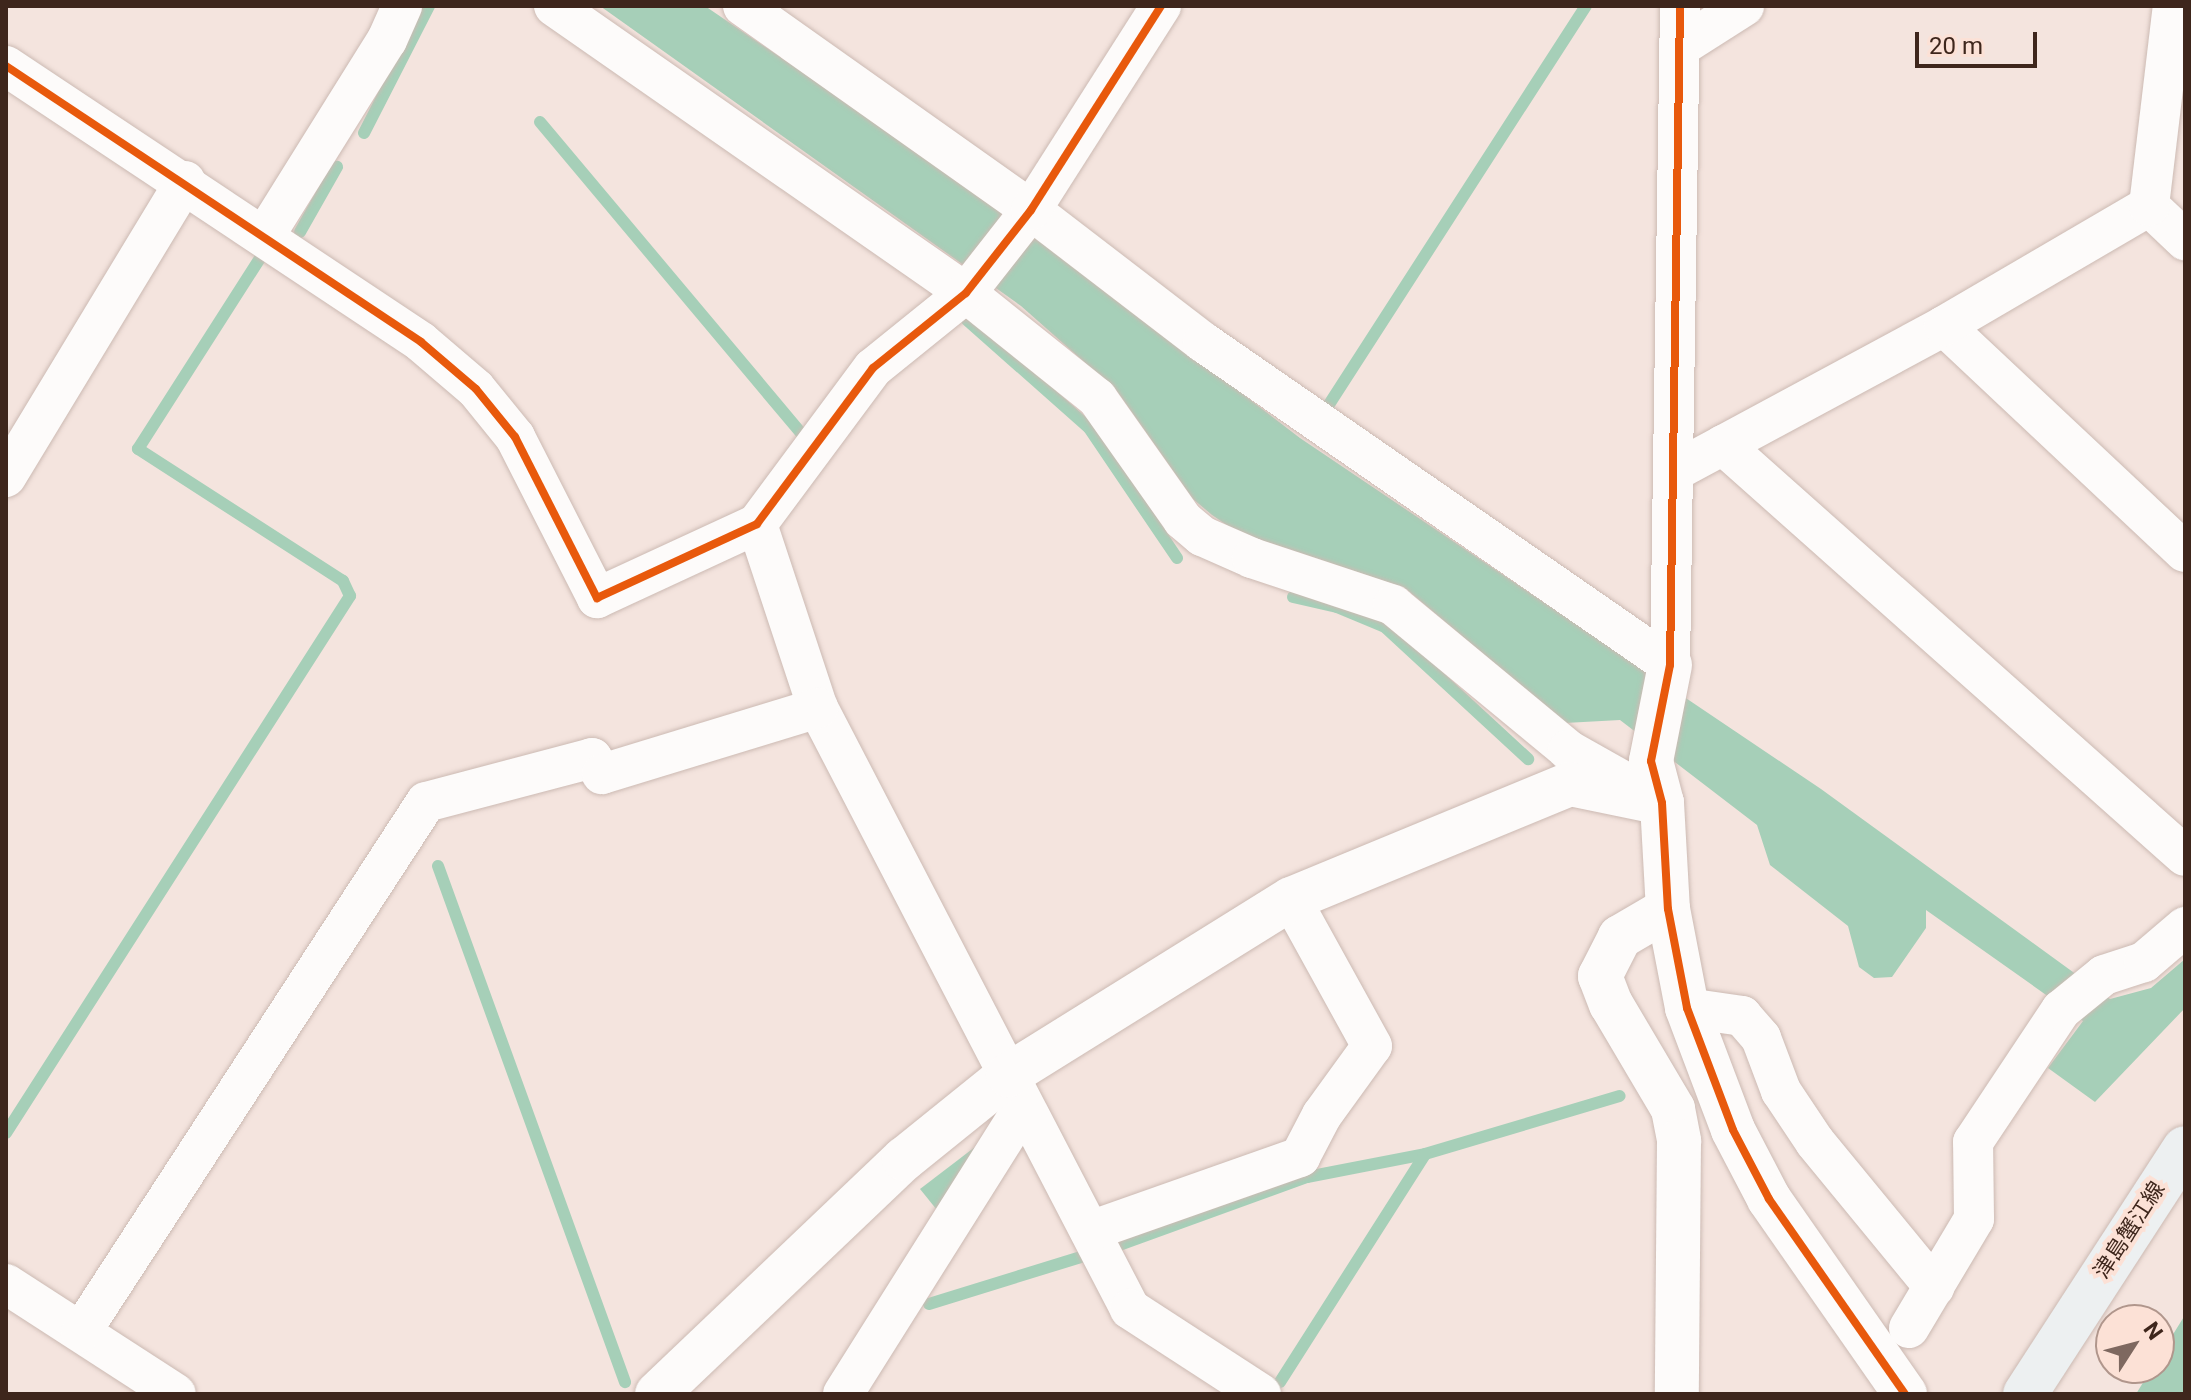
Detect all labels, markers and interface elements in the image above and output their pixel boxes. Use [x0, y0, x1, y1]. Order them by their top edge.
scale bar [1919, 16, 2041, 66]
text: 20 m [1929, 32, 1983, 60]
street label: 津島蟹江線 [2088, 1177, 2170, 1283]
north arrow [2095, 1304, 2175, 1384]
text: N [2139, 1317, 2168, 1344]

